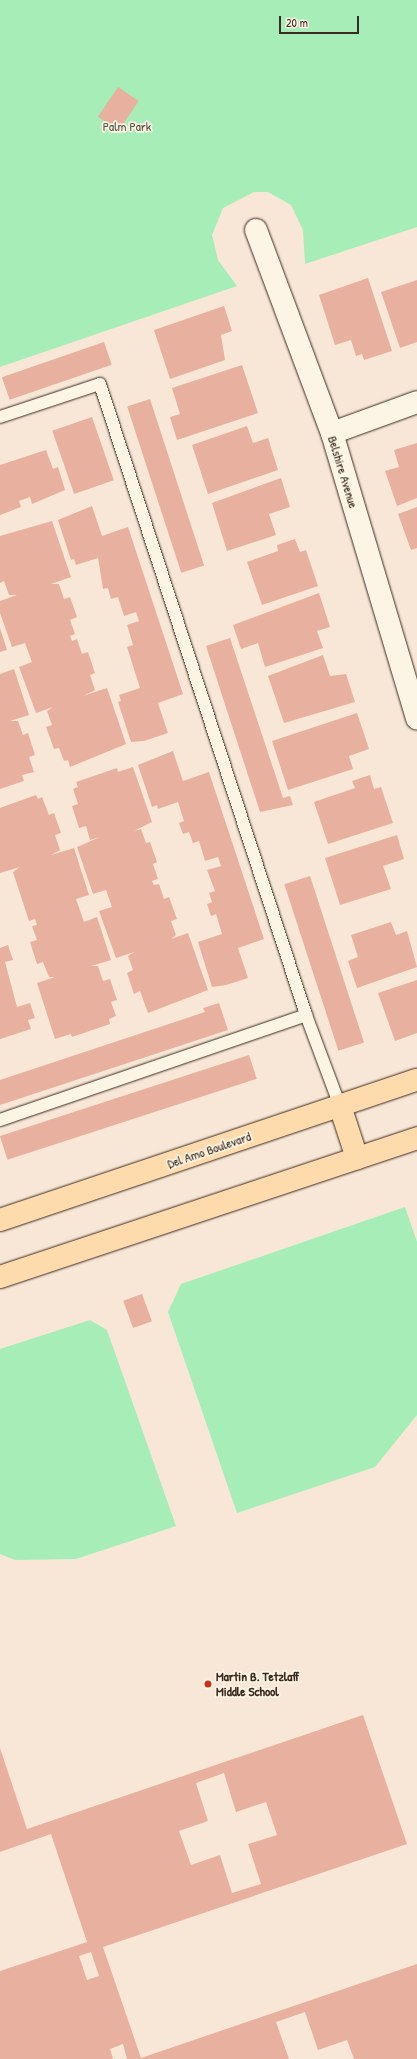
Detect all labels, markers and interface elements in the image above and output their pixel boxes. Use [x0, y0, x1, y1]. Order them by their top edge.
scale bar [281, 8, 361, 34]
text: 20 m [286, 14, 308, 31]
park label: Palm Park [103, 118, 151, 134]
street label: Belshire Avenue [325, 434, 361, 510]
street label: Del Amo Boulevard [165, 1128, 253, 1172]
place label: Martin B. Tetzlaff Middle School [216, 1669, 299, 1700]
marker: Martin B. Tetzlaff Middle School [203, 1679, 213, 1689]

